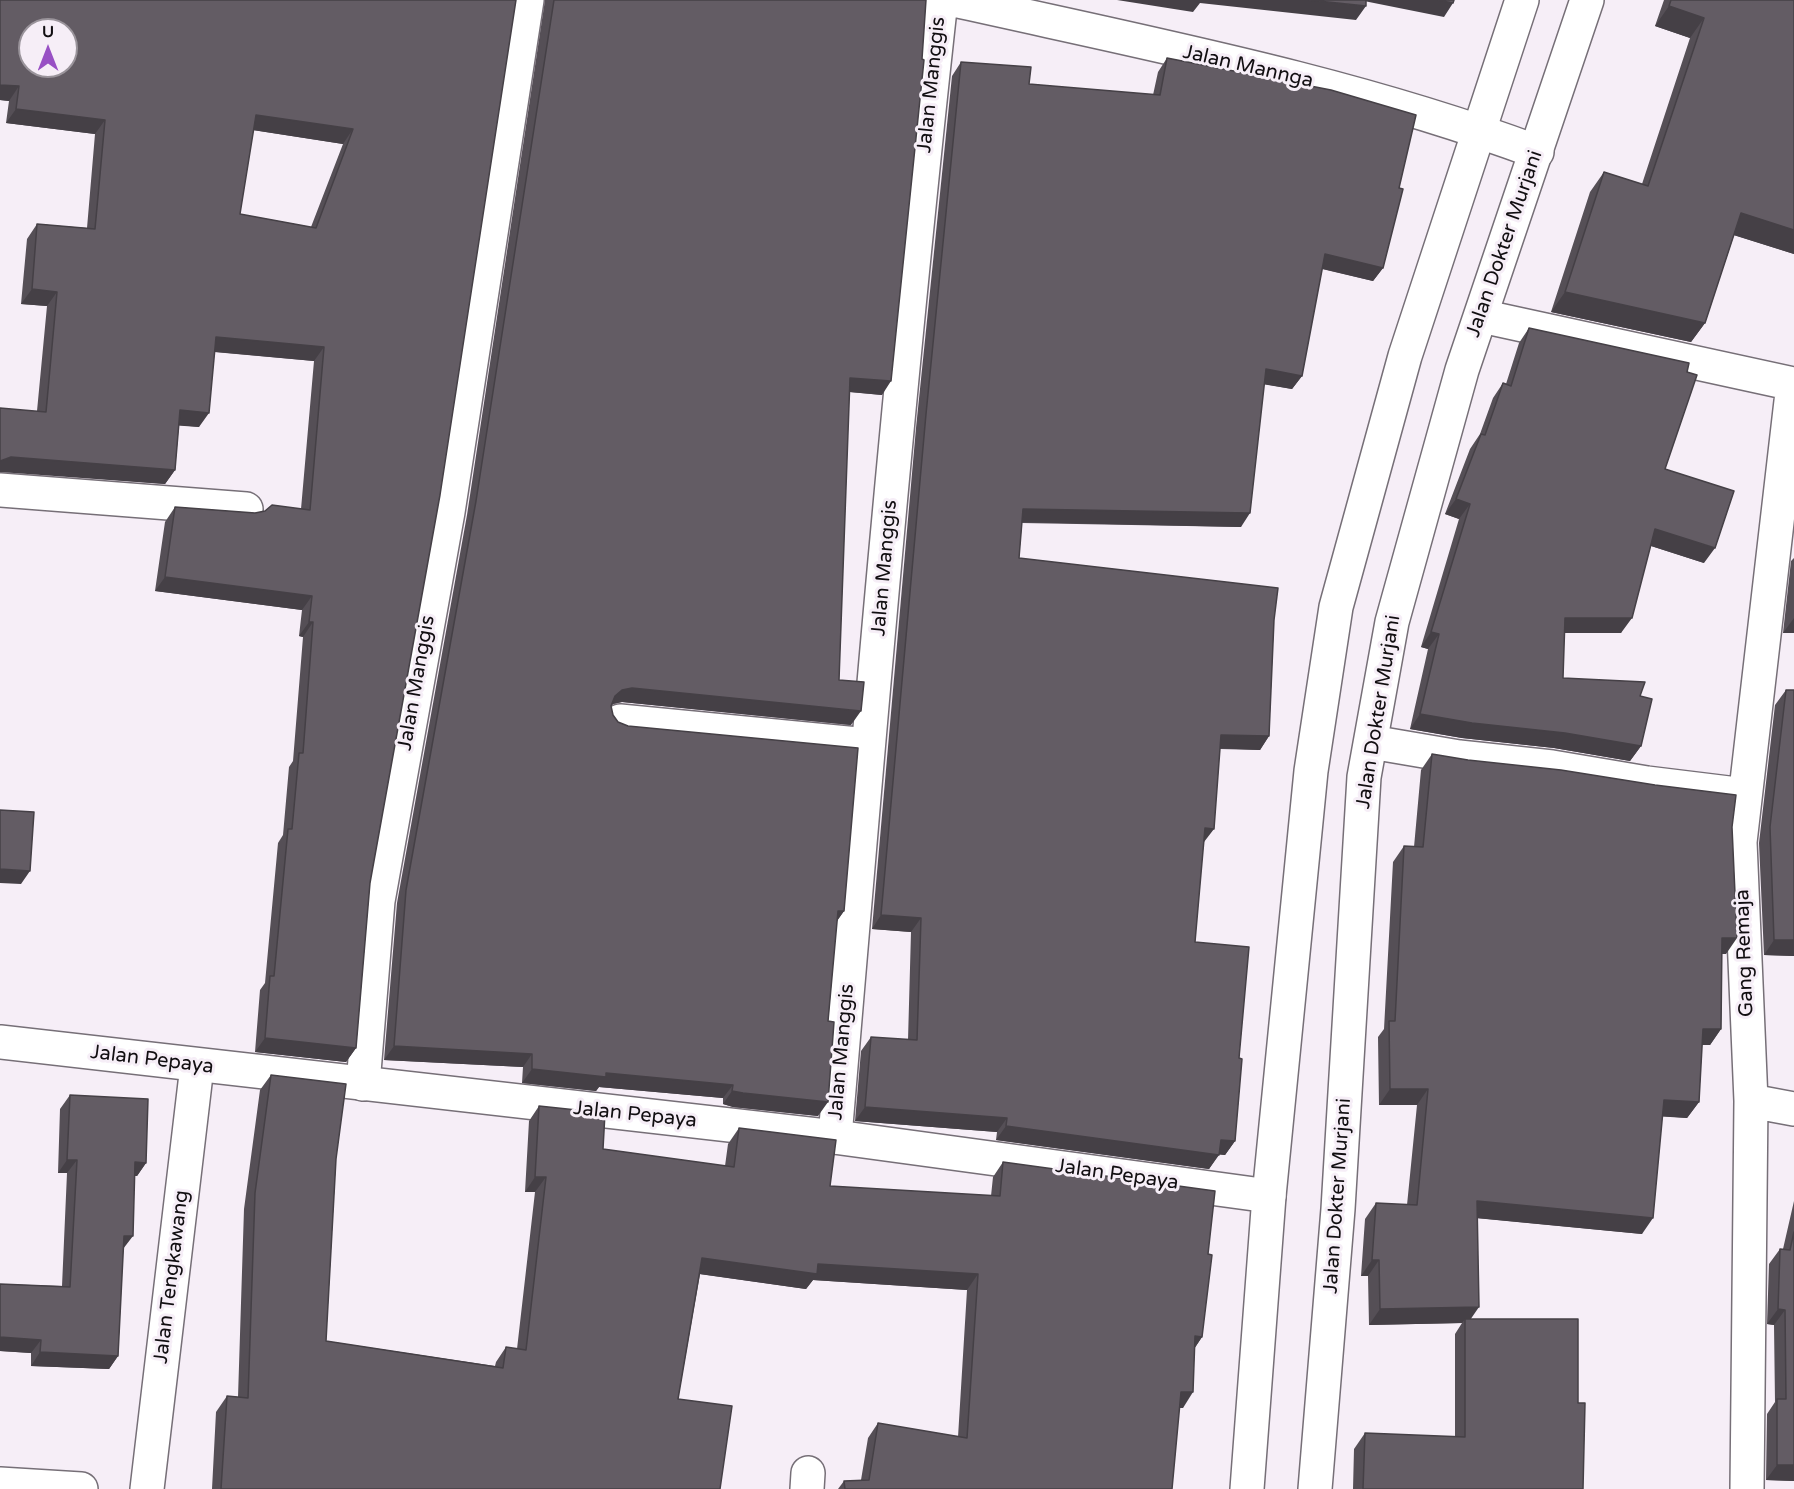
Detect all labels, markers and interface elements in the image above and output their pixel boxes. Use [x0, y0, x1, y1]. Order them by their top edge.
street label: Jalan Manggis [913, 16, 951, 154]
north arrow [18, 18, 78, 78]
text: U [42, 22, 54, 42]
street label: Jalan Mannga [1181, 40, 1315, 94]
street label: Jalan Dokter Murjani [1462, 147, 1548, 341]
street label: Jalan Manggis [867, 499, 903, 637]
street label: Jalan Dokter Murjani [1352, 613, 1406, 811]
street label: Jalan Manggis [393, 614, 441, 752]
street label: Gang Remaja [1731, 889, 1759, 1017]
street label: Jalan Manggis [824, 983, 860, 1121]
street label: Jalan Pepaya [89, 1041, 215, 1079]
street label: Jalan Pepaya [572, 1097, 698, 1133]
street label: Jalan Dokter Murjani [1319, 1097, 1357, 1295]
street label: Jalan Pepaya [1054, 1154, 1180, 1196]
street label: Jalan Tengkawang [149, 1189, 195, 1365]

